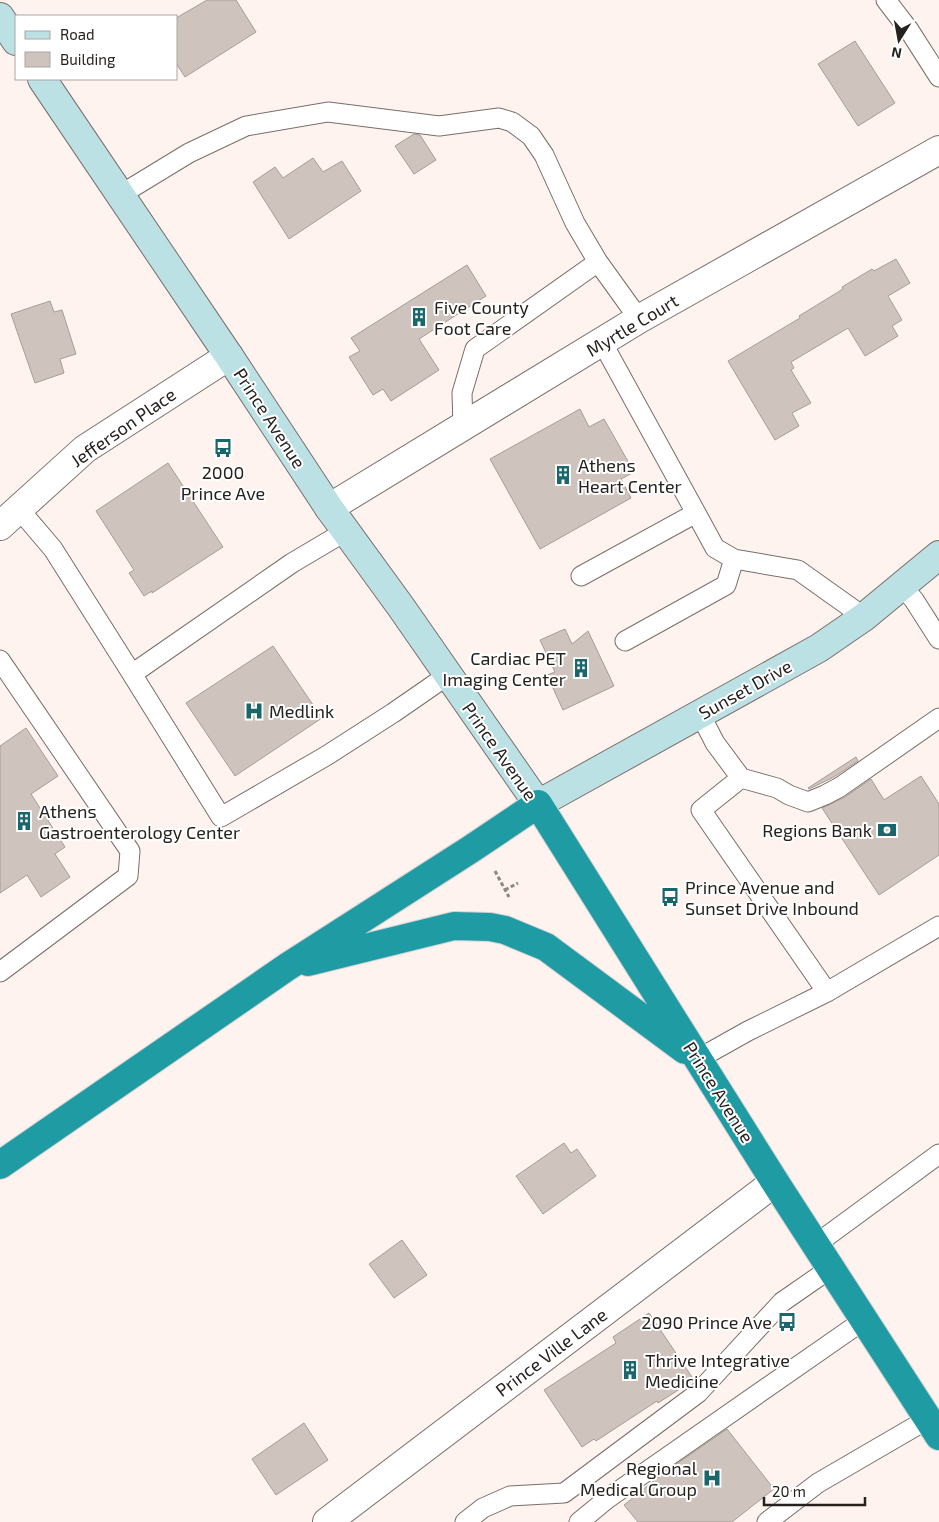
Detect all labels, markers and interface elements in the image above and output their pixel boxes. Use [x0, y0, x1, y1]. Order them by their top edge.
legend [15, 15, 178, 80]
north arrow [874, 15, 924, 65]
text: Road [60, 25, 95, 43]
text: N [890, 44, 903, 63]
text: Building [60, 50, 116, 68]
street label: Myrtle Court [582, 289, 682, 361]
place label: Five County Foot Care [434, 296, 529, 339]
building icon: Five County Foot Care [408, 306, 430, 328]
street label: Prince Avenue [229, 364, 311, 472]
street label: Jefferson Place [66, 383, 180, 471]
bus stop icon: 2000 Prince Ave [212, 437, 234, 459]
place label: Athens Heart Center [578, 454, 682, 497]
place label: 2000 Prince Ave [181, 461, 265, 504]
building icon: Athens Heart Center [552, 464, 574, 486]
place label: Cardiac PET Imaging Center [442, 647, 567, 690]
street label: Sunset Drive [695, 654, 795, 724]
building icon: Cardiac PET Imaging Center [570, 657, 592, 679]
street label: Prince Avenue [458, 698, 542, 804]
hospital icon: Medlink [243, 700, 265, 722]
place label: Medlink [269, 700, 334, 722]
place label: Athens Gastroenterology Center [39, 800, 240, 843]
building icon: Athens Gastroenterology Center [13, 810, 35, 832]
place label: Regions Bank [762, 819, 872, 841]
bank icon: Regions Bank [876, 819, 898, 841]
place label: Prince Avenue and Sunset Drive Inbound [685, 876, 859, 919]
bus stop icon: Prince Avenue and Sunset Drive Inbound [659, 886, 681, 908]
street label: Prince Avenue [679, 1037, 759, 1147]
street label: Prince Ville Lane [491, 1303, 611, 1401]
place label: 2090 Prince Ave [641, 1311, 772, 1333]
bus stop icon: 2090 Prince Ave [776, 1311, 798, 1333]
place label: Thrive Integrative Medicine [645, 1349, 790, 1392]
building icon: Thrive Integrative Medicine [619, 1359, 641, 1381]
place label: Regional Medical Group [580, 1457, 698, 1500]
hospital icon: Regional Medical Group [701, 1467, 723, 1489]
scale bar [764, 1474, 865, 1506]
text: 20 m [772, 1482, 806, 1500]

